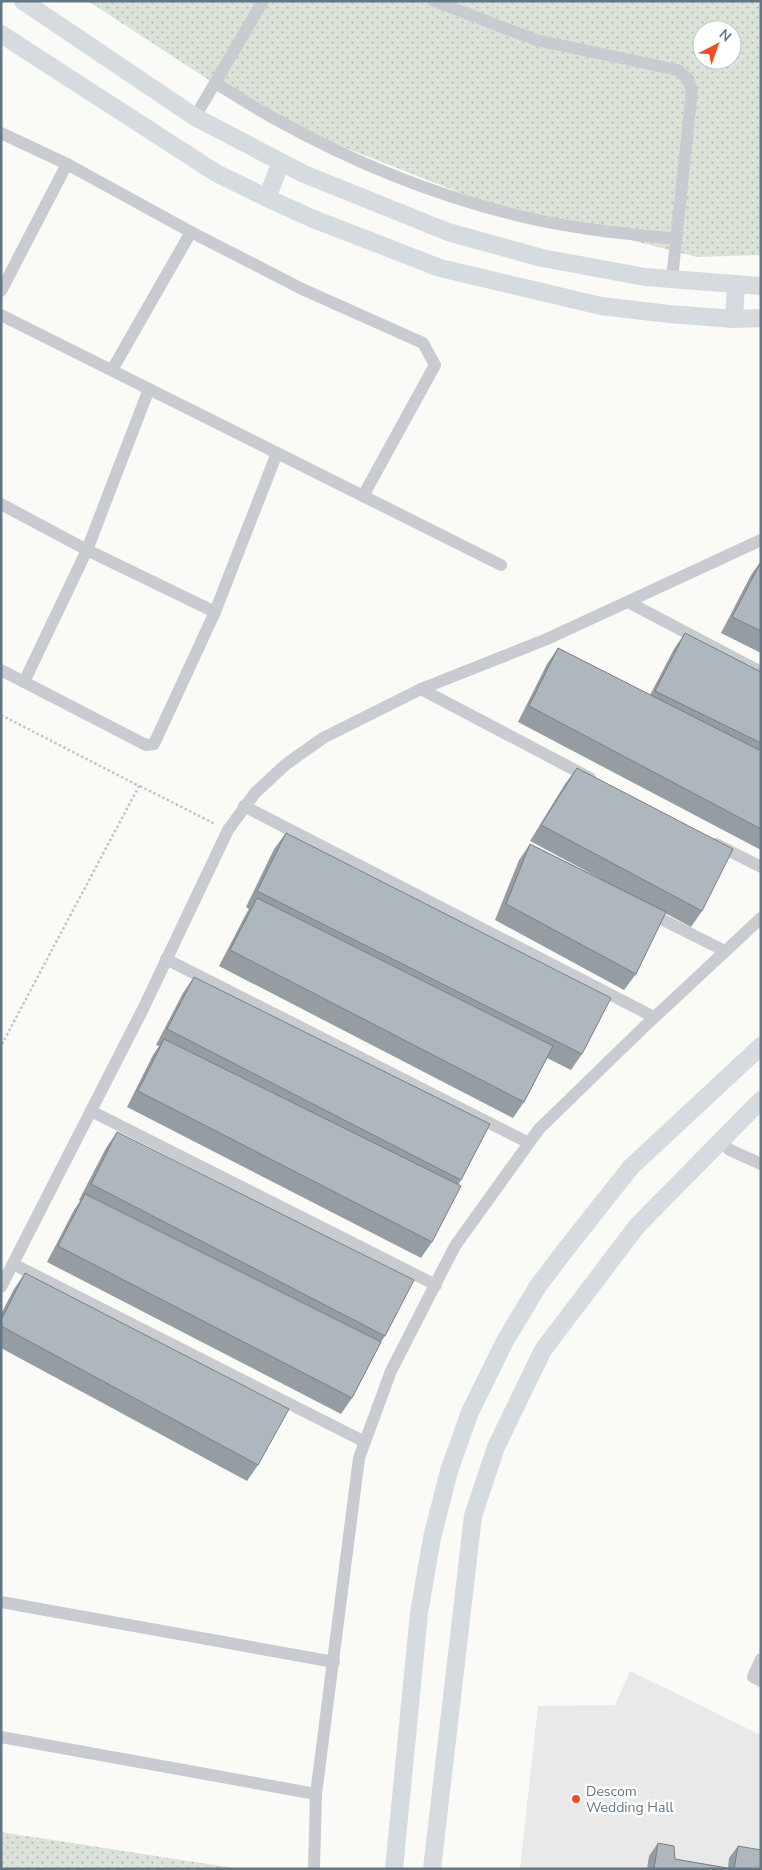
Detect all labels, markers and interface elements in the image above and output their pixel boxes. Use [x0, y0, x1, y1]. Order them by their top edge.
north arrow [692, 20, 742, 70]
text: N [715, 25, 735, 46]
place label: Descom Wedding Hall [586, 1782, 675, 1817]
marker: Descom Wedding Hall [570, 1793, 582, 1805]

